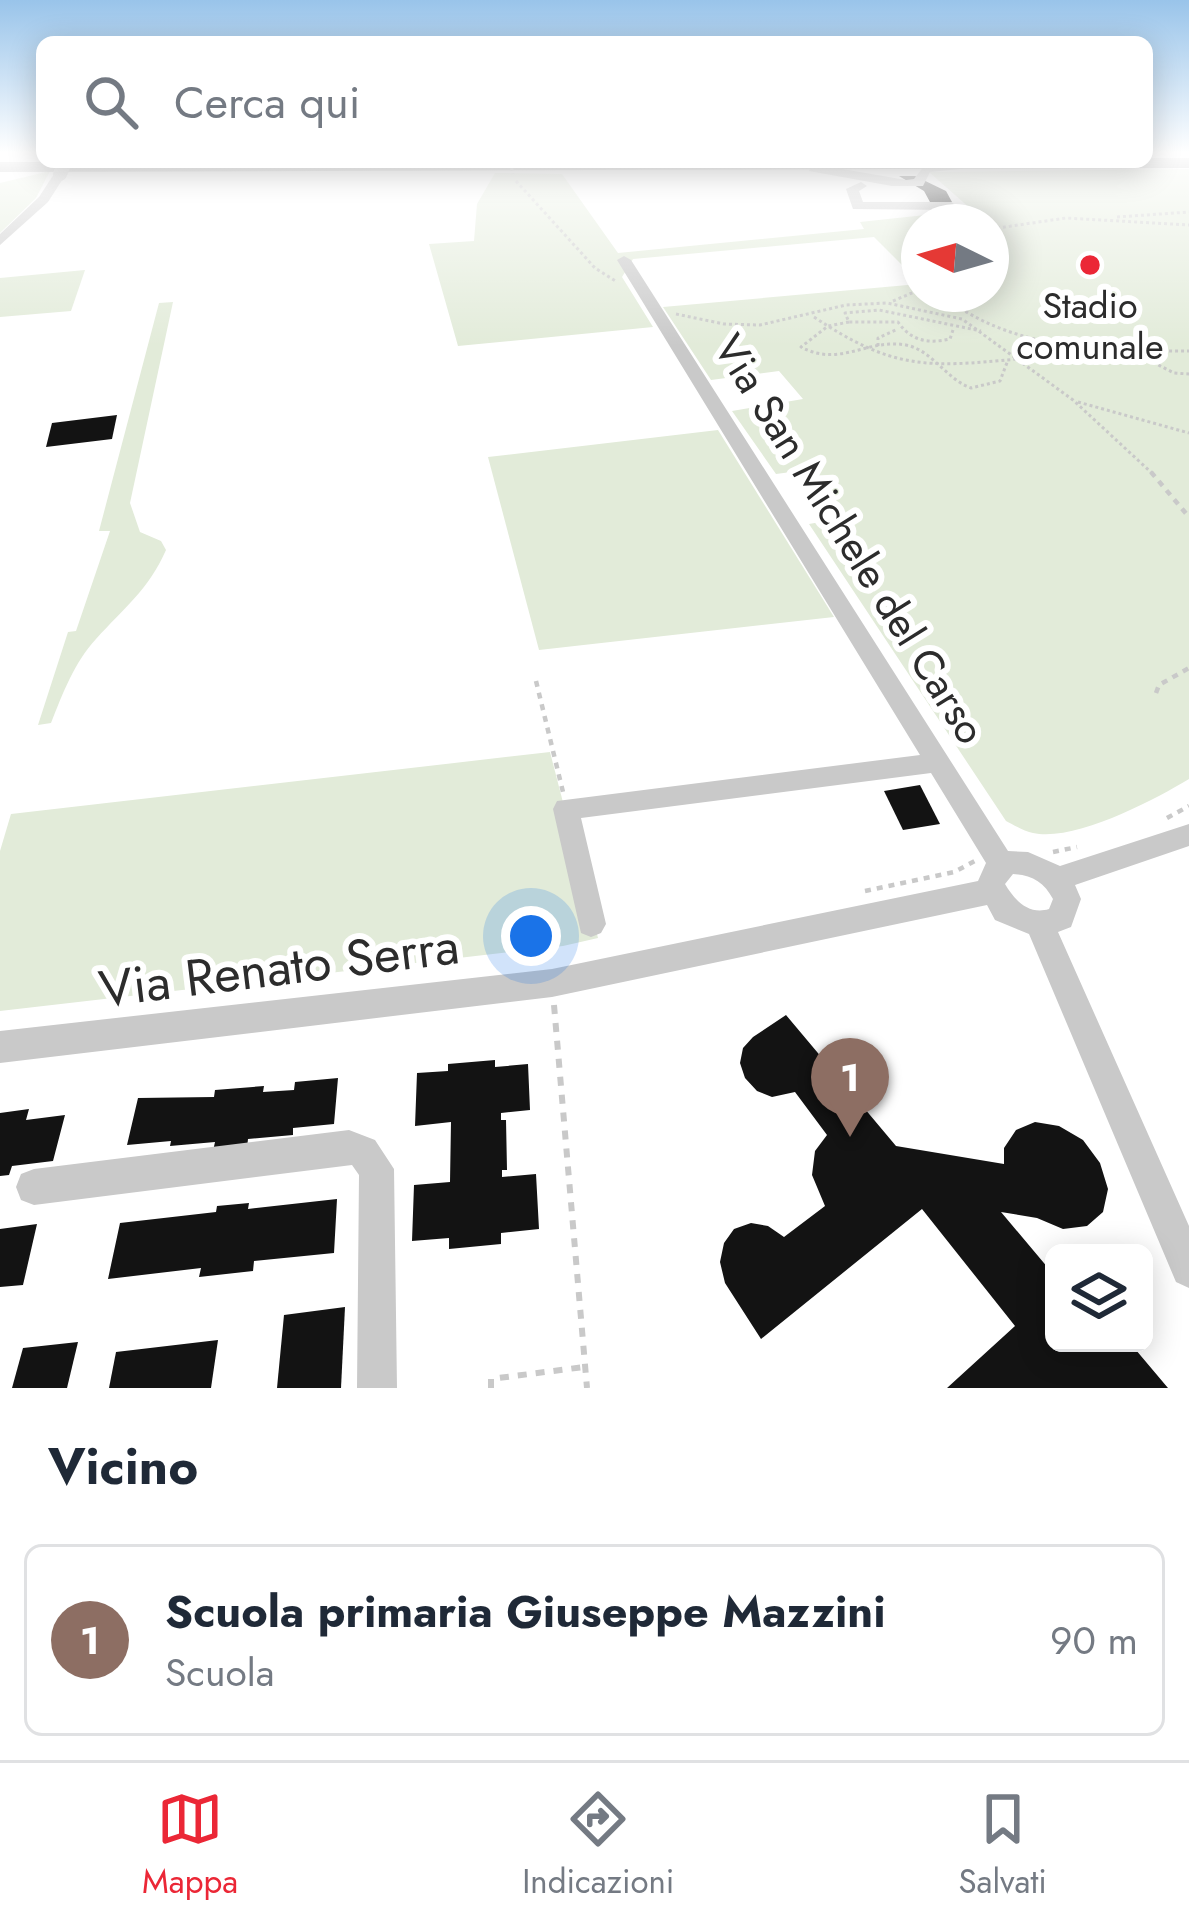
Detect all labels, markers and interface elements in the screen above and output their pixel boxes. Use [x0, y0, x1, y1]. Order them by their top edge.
search box [36, 36, 1153, 168]
icon: search [78, 69, 144, 135]
text: Cerca qui [174, 70, 360, 135]
north arrow [901, 204, 1009, 312]
marker: Stadio comunale [1077, 252, 1103, 278]
place label: Stadio comunale [1017, 279, 1163, 372]
street label: Via San Michele del Carso [699, 322, 1001, 756]
your location [501, 906, 561, 966]
street label: Via Renato Serra [95, 908, 463, 1026]
pin: 1 [811, 1038, 889, 1137]
map controls [1045, 1244, 1153, 1352]
button: layers [1045, 1244, 1153, 1352]
text: Vicino [48, 1429, 198, 1503]
text: Scuola primaria Giuseppe Mazzini [165, 1579, 886, 1644]
text: 1 [80, 1612, 100, 1669]
text: 90 m [1050, 1612, 1138, 1669]
text: Scuola [165, 1644, 275, 1701]
tab: Mappa [142, 1786, 238, 1905]
tab: Indicazioni [522, 1786, 674, 1905]
tab: Salvati [958, 1786, 1047, 1905]

